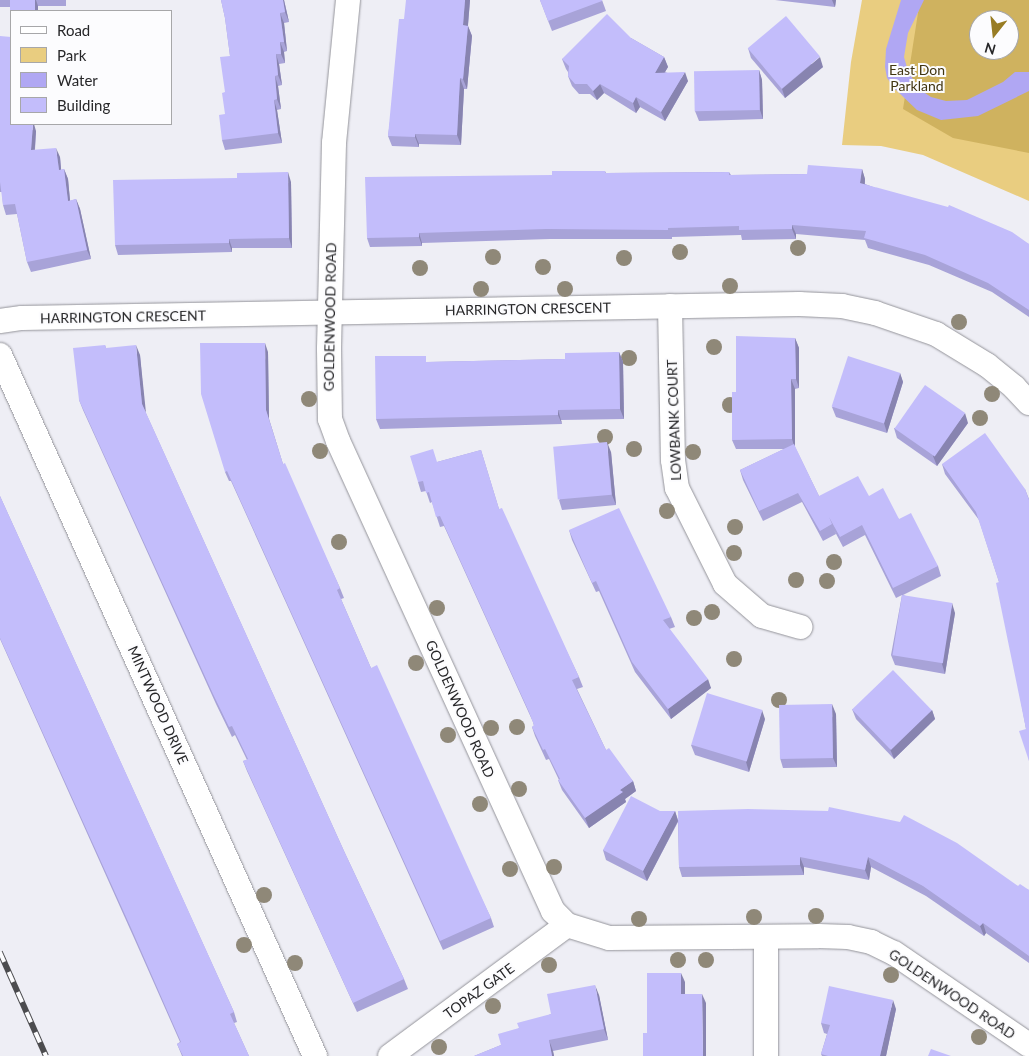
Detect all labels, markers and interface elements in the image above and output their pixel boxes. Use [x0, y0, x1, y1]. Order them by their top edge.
legend [10, 10, 172, 125]
north arrow [969, 10, 1019, 60]
text: Road [57, 21, 90, 39]
text: N [982, 39, 998, 59]
text: Park [57, 46, 86, 64]
park label: East Don Parkland [889, 62, 945, 94]
text: Water [57, 71, 98, 89]
text: Building [57, 96, 110, 114]
street label: GOLDENWOOD ROAD [320, 242, 340, 392]
street label: HARRINGTON CRESCENT [445, 299, 611, 319]
street label: HARRINGTON CRESCENT [40, 307, 206, 327]
street label: LOWBANK COURT [663, 359, 685, 481]
street label: GOLDENWOOD ROAD [422, 638, 498, 780]
street label: MINTWOOD DRIVE [124, 643, 192, 767]
street label: GOLDENWOOD ROAD [886, 945, 1018, 1043]
street label: TOPAZ GATE [440, 960, 518, 1022]

